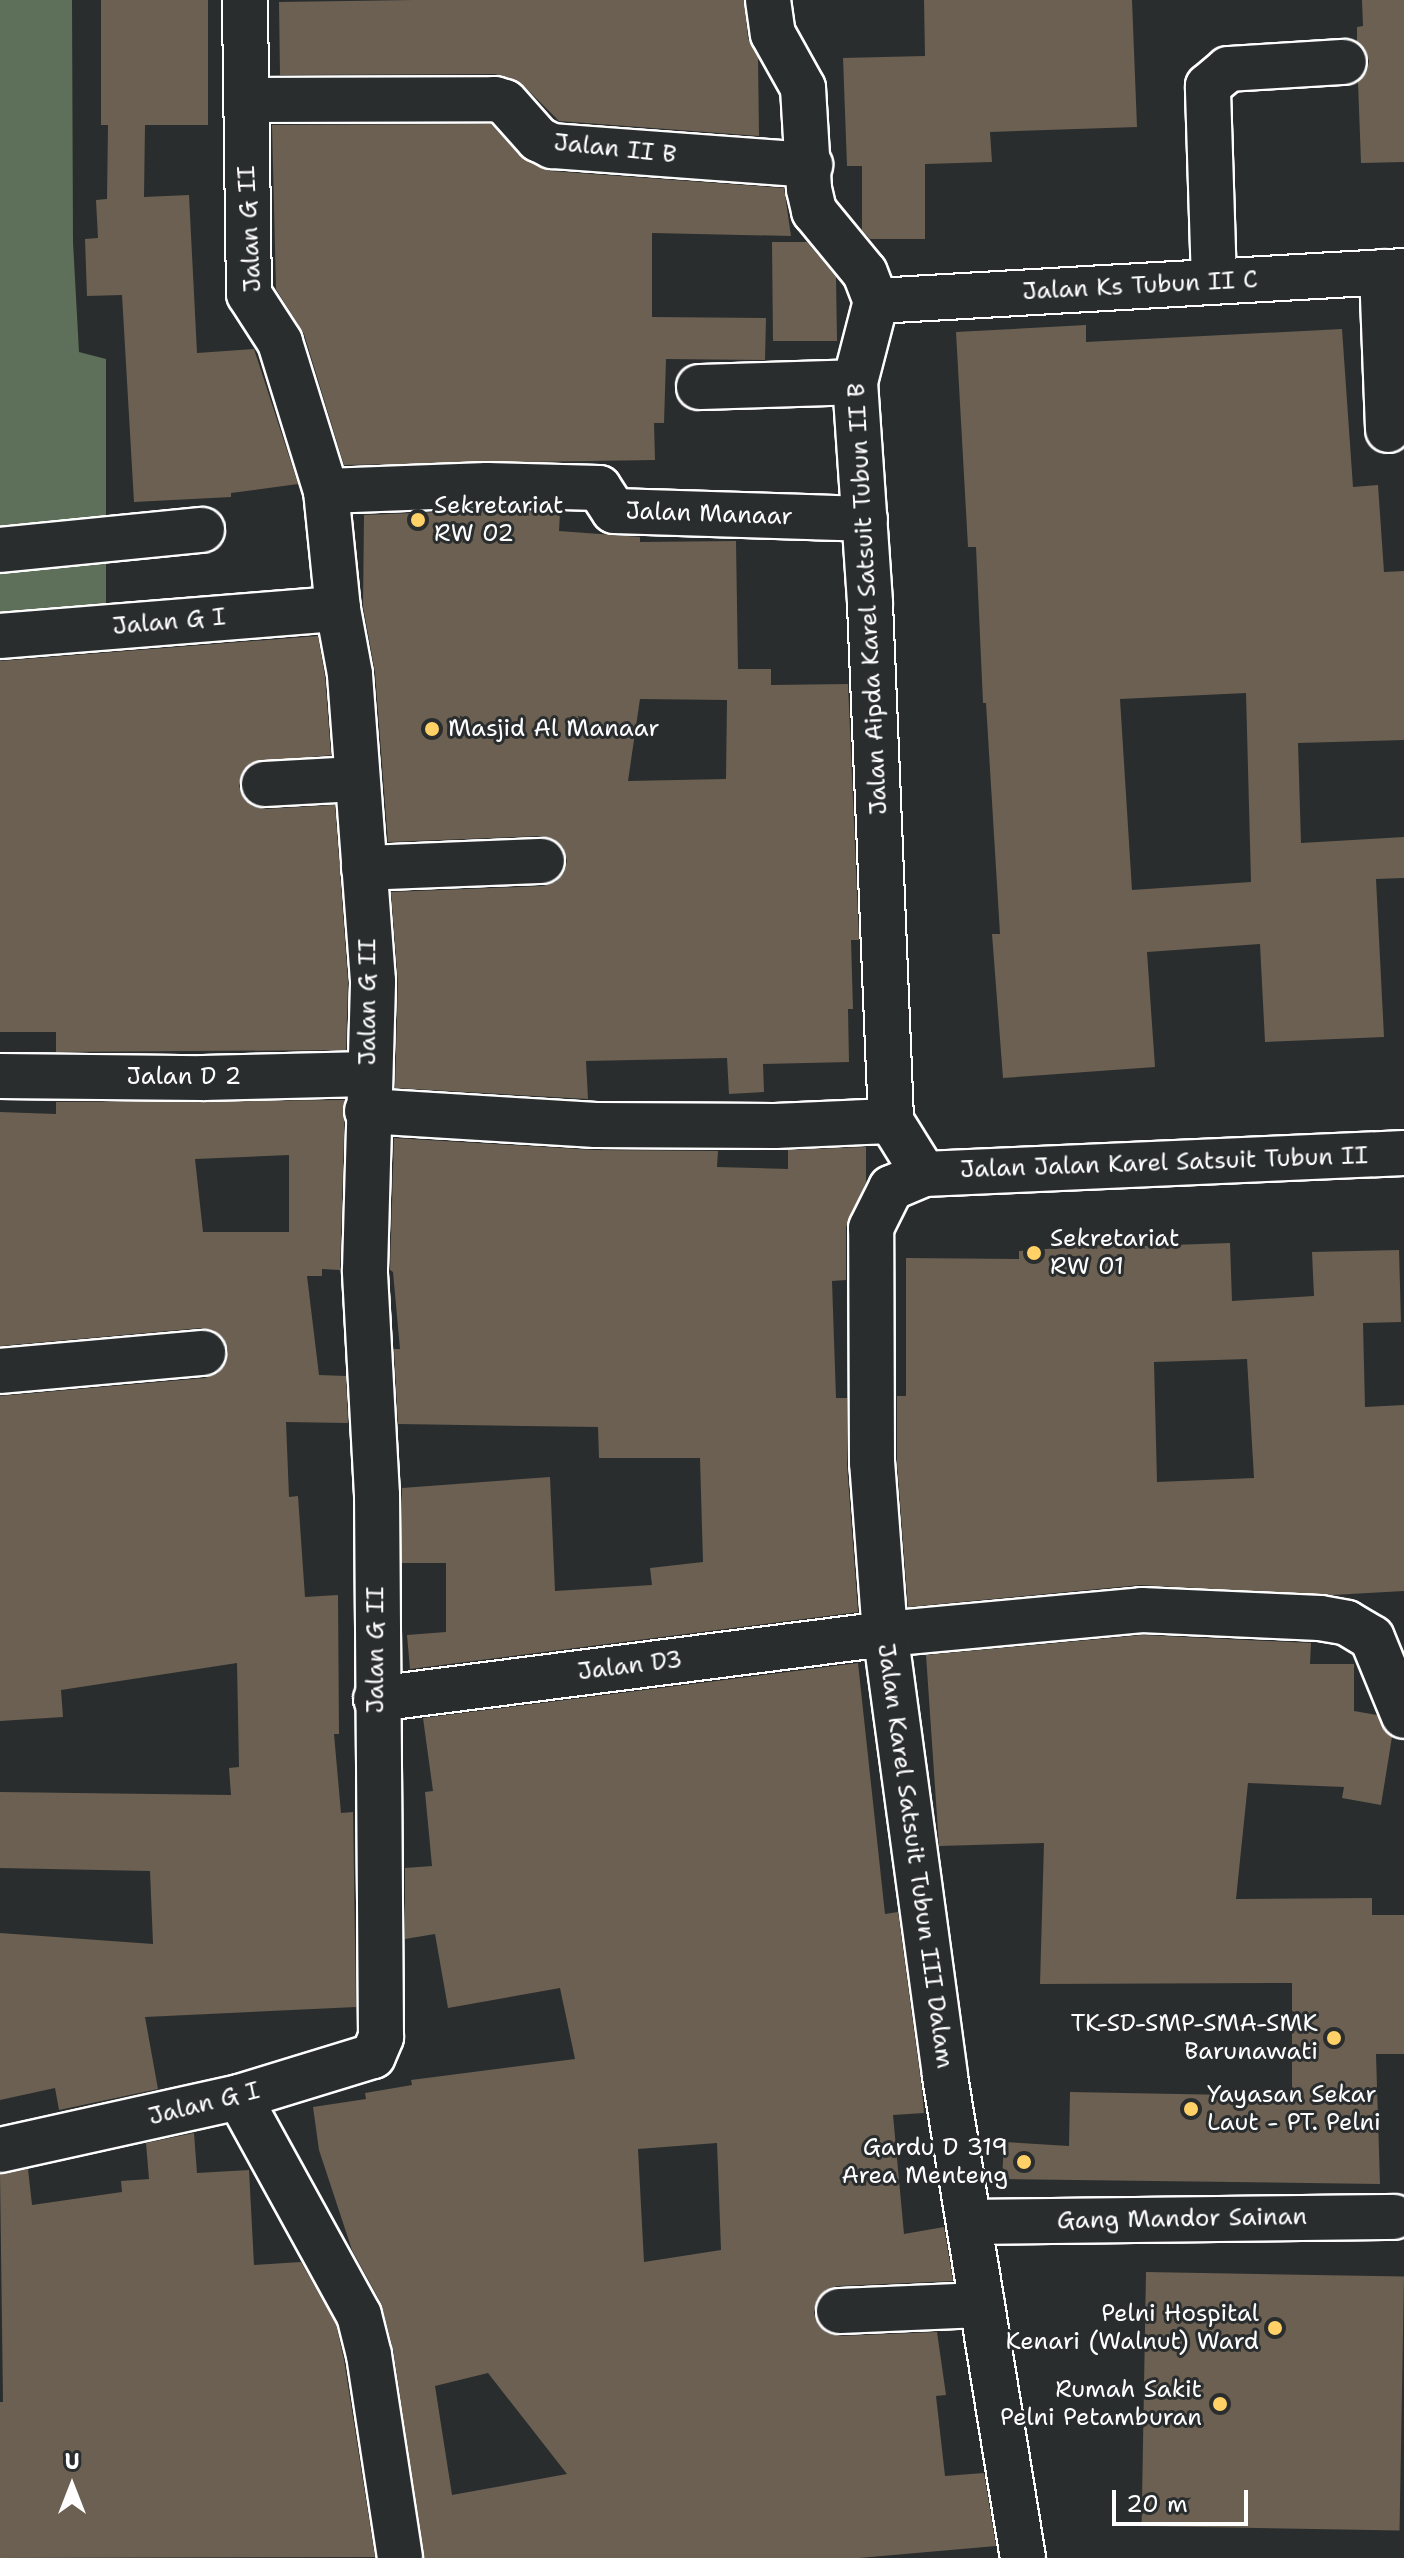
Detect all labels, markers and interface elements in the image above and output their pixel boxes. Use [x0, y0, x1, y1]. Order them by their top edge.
street label: Jalan II B [552, 128, 678, 170]
street label: Jalan G II [232, 165, 268, 293]
street label: Jalan Ks Tubun II C [1022, 265, 1258, 307]
street label: Jalan Aipda Karel Satsuit Tubun II B [842, 382, 894, 816]
place label: Sekretariat RW 02 [434, 492, 563, 548]
street label: Jalan Manaar [625, 497, 793, 531]
marker: Sekretariat RW 02 [409, 511, 427, 529]
street label: Jalan G I [111, 603, 227, 641]
place label: Masjid Al Manaar [448, 715, 660, 743]
marker: Masjid Al Manaar [423, 720, 441, 738]
street label: Jalan G II [354, 938, 382, 1066]
street label: Jalan D 2 [127, 1063, 241, 1091]
street label: Jalan Jalan Karel Satsuit Tubun II [959, 1141, 1369, 1185]
place label: Sekretariat RW 01 [1050, 1225, 1179, 1281]
marker: Sekretariat RW 01 [1025, 1244, 1043, 1262]
street label: Jalan G II [362, 1586, 390, 1714]
street label: Jalan Karel Satsuit Tubun III Dalam [871, 1642, 959, 2070]
street label: Jalan D3 [576, 1645, 684, 1687]
place label: TK-SD-SMP-SMA-SMK Barunawati [1071, 2010, 1318, 2066]
marker: TK-SD-SMP-SMA-SMK Barunawati [1325, 2029, 1343, 2047]
street label: Jalan G I [145, 2076, 263, 2132]
place label: Yayasan Sekar Laut - PT. Pelni [1207, 2081, 1381, 2137]
marker: Yayasan Sekar Laut - PT. Pelni [1182, 2100, 1200, 2118]
place label: Gardu D 319 Area Menteng [841, 2134, 1008, 2190]
marker: Gardu D 319 Area Menteng [1015, 2153, 1033, 2171]
street label: Gang Mandor Sainan [1057, 2202, 1307, 2236]
place label: Pelni Hospital Kenari (Walnut) Ward [1006, 2300, 1259, 2356]
marker: Pelni Hospital Kenari (Walnut) Ward [1266, 2319, 1284, 2337]
place label: Rumah Sakit Pelni Petamburan [1000, 2376, 1202, 2432]
marker: Rumah Sakit Pelni Petamburan [1209, 2393, 1231, 2415]
north arrow [32, 2446, 112, 2526]
text: U [64, 2447, 80, 2476]
scale bar [1116, 2474, 1252, 2524]
text: 20 m [1126, 2488, 1188, 2520]

